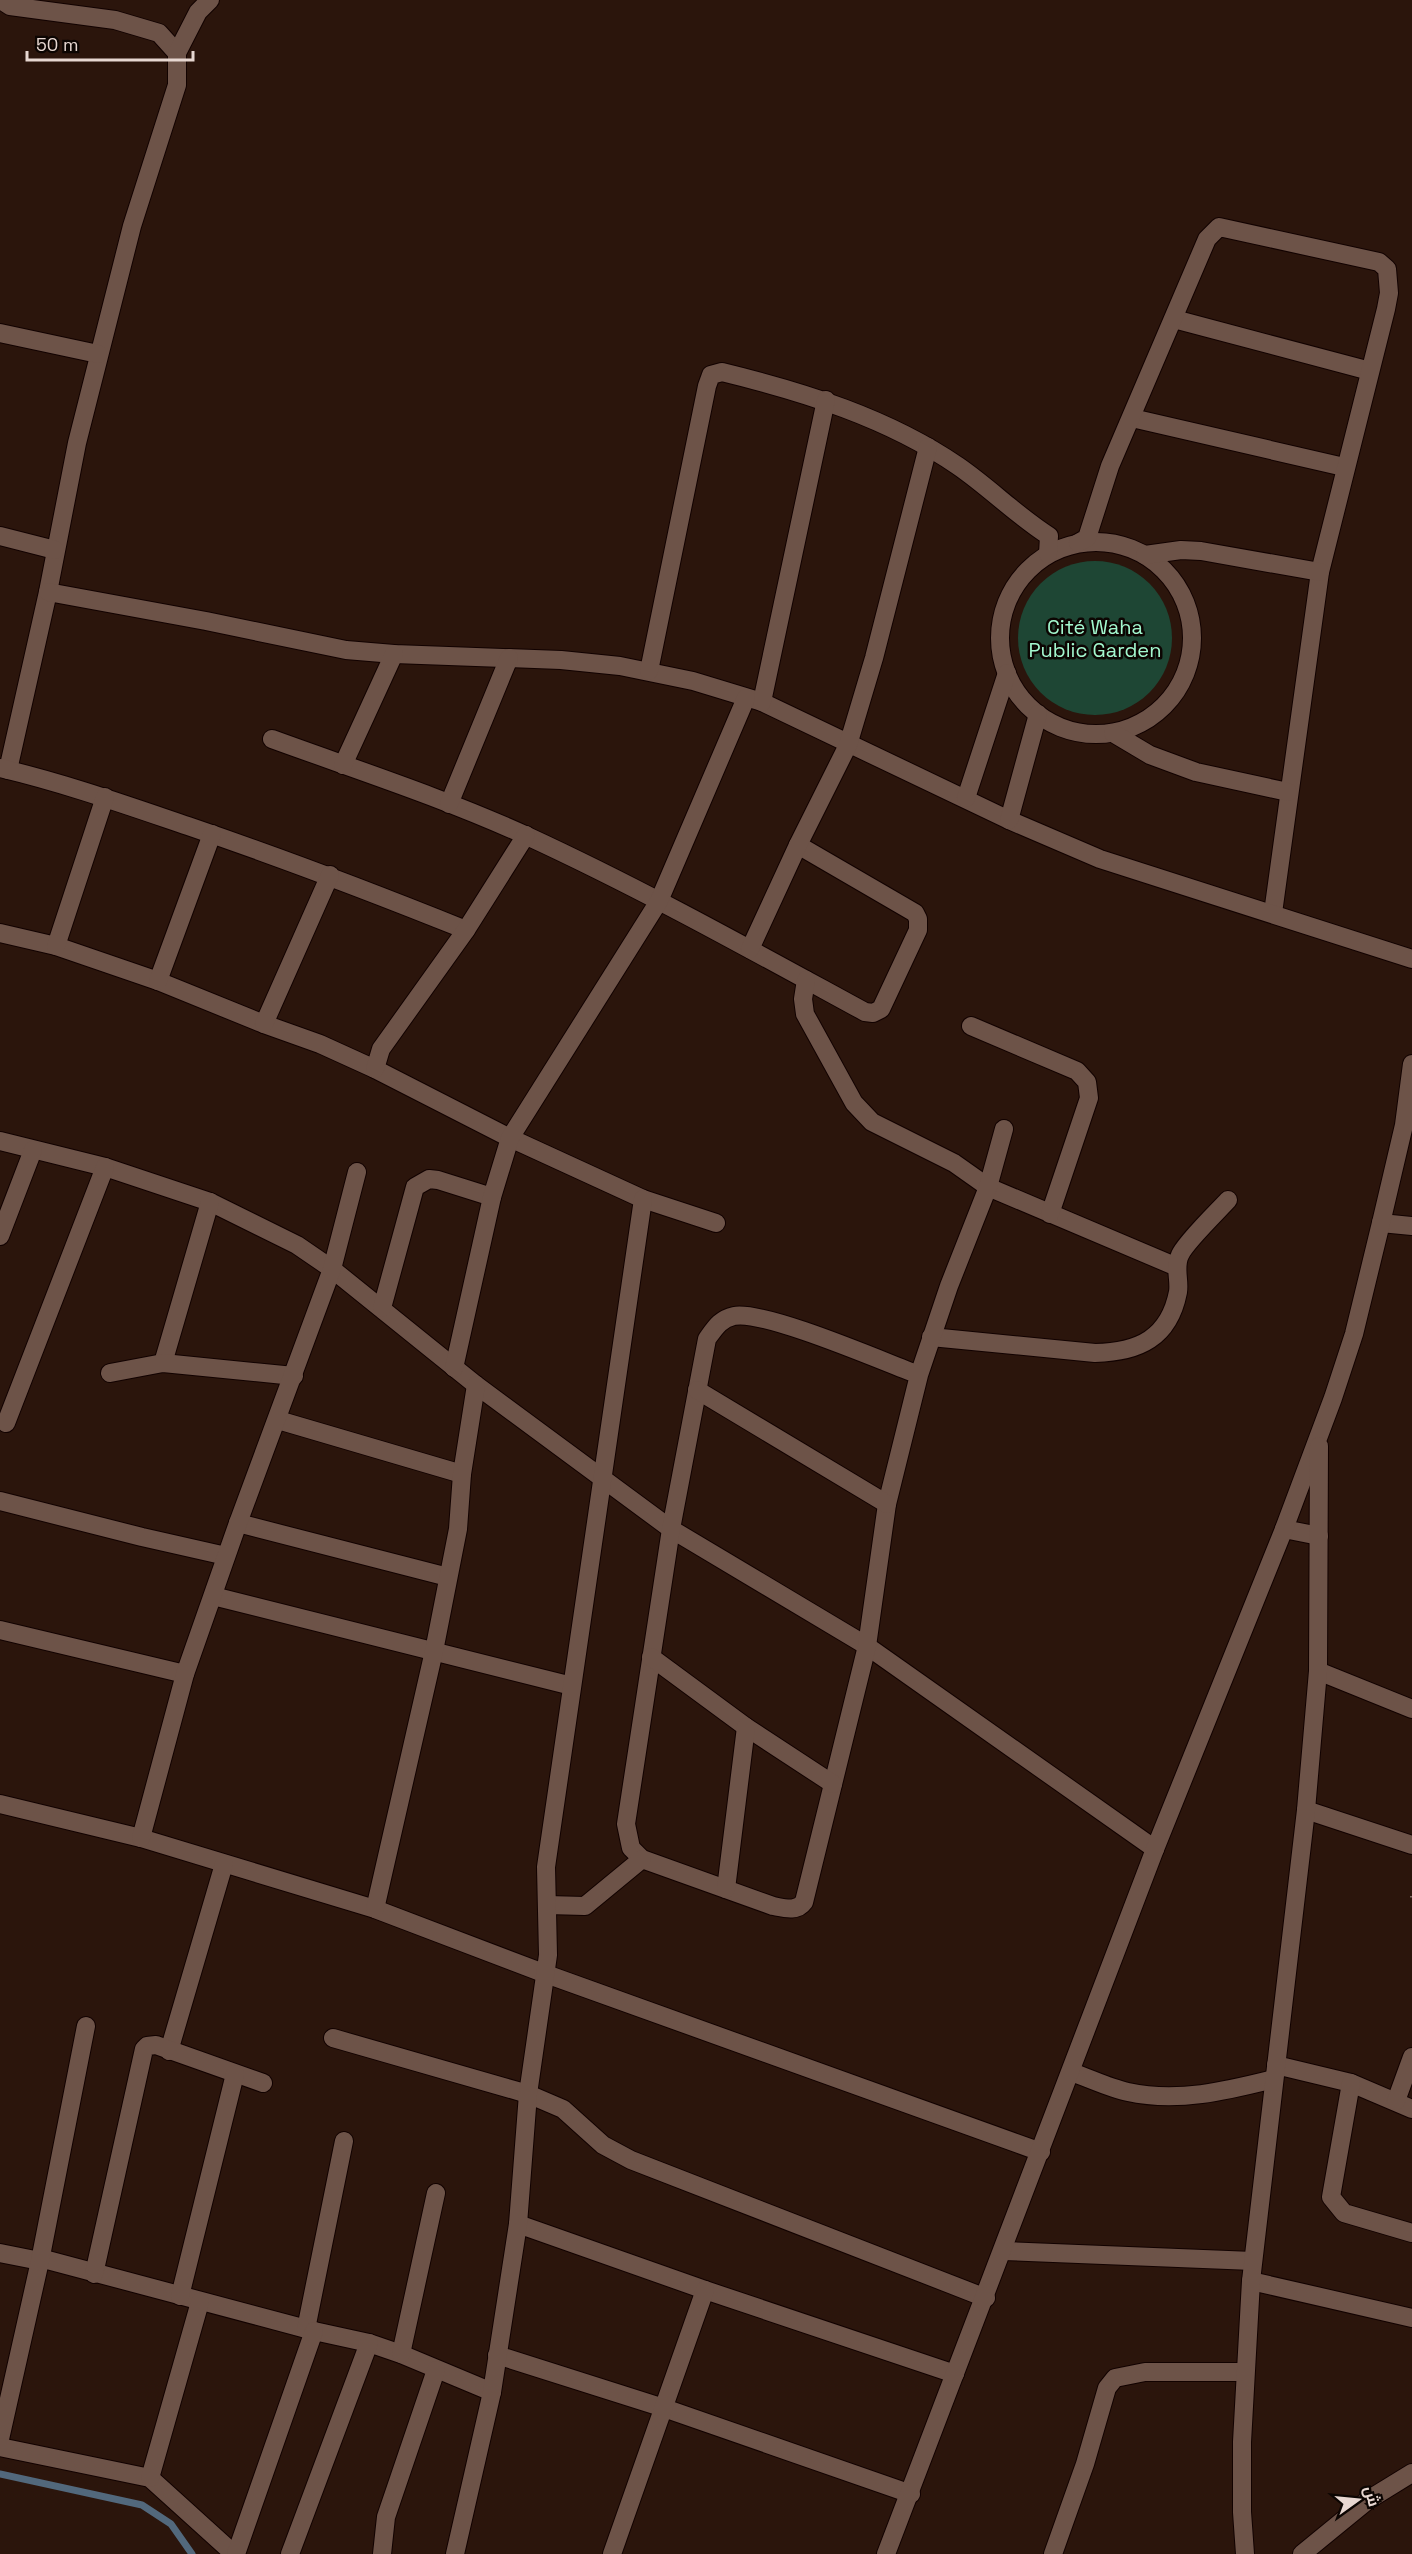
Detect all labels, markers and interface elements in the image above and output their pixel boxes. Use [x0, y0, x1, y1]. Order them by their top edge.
scale bar [27, 24, 194, 62]
text: 50 m [36, 33, 78, 56]
park label: Cité Waha Public Garden [1029, 614, 1161, 663]
north arrow [1328, 2470, 1388, 2530]
text: ش [1359, 2484, 1385, 2509]

